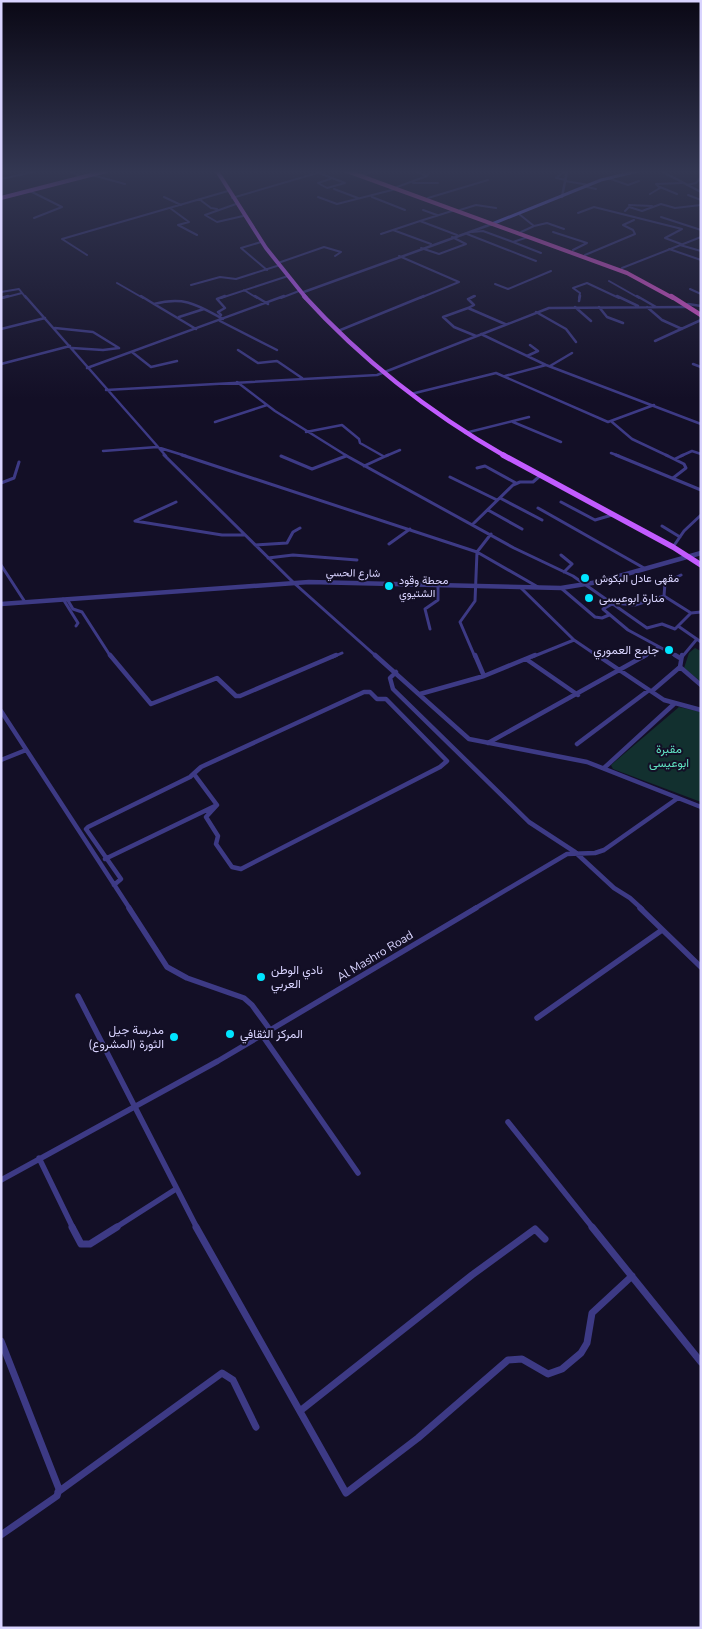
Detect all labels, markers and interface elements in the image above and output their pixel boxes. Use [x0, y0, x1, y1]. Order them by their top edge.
street label: شارع الحسي [326, 565, 381, 583]
place label: مقهى عادل البكوش [595, 571, 679, 586]
marker: مقهى عادل البكوش [579, 572, 591, 584]
place label: محطة وقود الشتيوي [399, 573, 449, 603]
marker: محطة وقود الشتيوي [383, 580, 395, 592]
place label: منارة ابوعيسى [599, 590, 665, 606]
marker: منارة ابوعيسى [583, 592, 595, 604]
place label: جامع العموري [593, 642, 659, 660]
marker: جامع العموري [663, 644, 675, 656]
park label: مقبرة ابوعيسى [649, 741, 689, 771]
street label: Al Mashro Road [334, 927, 416, 985]
place label: نادي الوطن العربي [271, 962, 323, 994]
marker: نادي الوطن العربي [255, 971, 267, 983]
place label: مدرسة جيل الثورة (المشروع) [88, 1022, 164, 1053]
place label: المركز الثقافي [240, 1026, 303, 1044]
marker: المركز الثقافي [224, 1028, 236, 1040]
marker: مدرسة جيل الثورة (المشروع) [168, 1031, 180, 1043]

